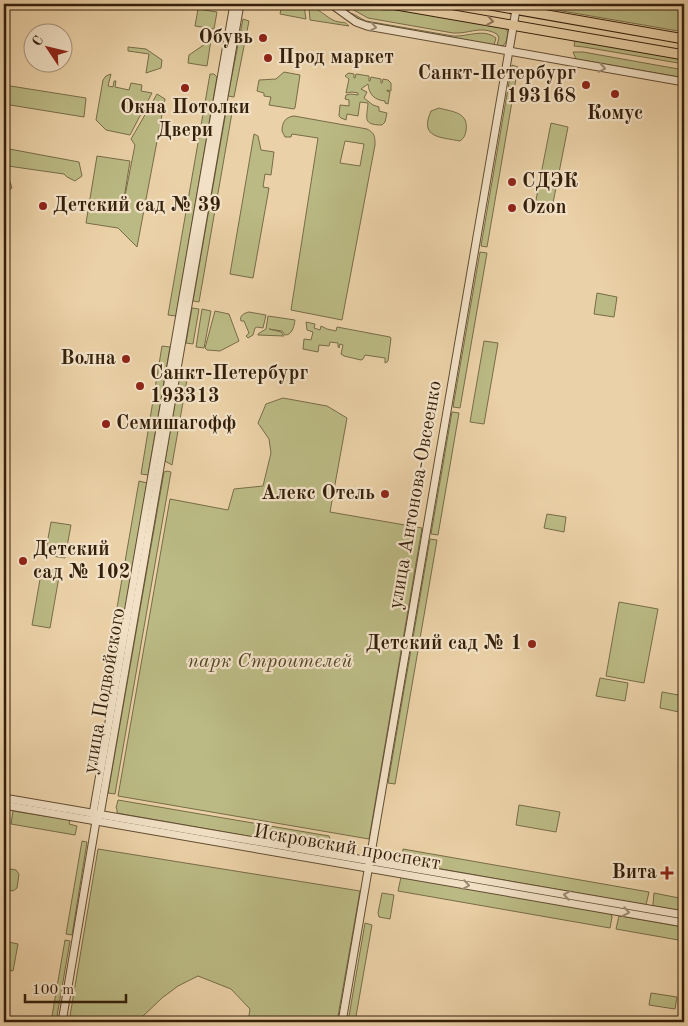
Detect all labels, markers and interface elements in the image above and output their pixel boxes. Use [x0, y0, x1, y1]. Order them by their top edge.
one-way arrow [486, 16, 495, 26]
one-way arrow [369, 21, 377, 32]
north arrow [22, 22, 72, 72]
place label: Обувь [198, 28, 253, 48]
marker: Обувь [257, 32, 269, 44]
text: С [30, 33, 47, 49]
place label: Прод маркет [278, 48, 394, 68]
marker: Прод маркет [262, 52, 274, 64]
one-way arrow [598, 62, 606, 72]
place label: Санкт-Петербург 193168 [418, 64, 576, 107]
marker: Санкт-Петербург 193168 [580, 79, 592, 91]
marker: Окна Потолки Двери [179, 82, 191, 94]
marker: Комус [609, 88, 621, 100]
place label: Окна Потолки Двери [120, 98, 250, 141]
place label: Комус [587, 104, 643, 124]
place label: СДЭК [522, 172, 578, 192]
marker: СДЭК [506, 176, 518, 188]
place label: Детский сад № 39 [53, 196, 221, 216]
place label: Ozon [522, 198, 567, 218]
marker: Детский сад № 39 [37, 200, 49, 212]
marker: Ozon [506, 202, 518, 214]
place label: Волна [60, 349, 116, 369]
marker: Волна [120, 353, 132, 365]
place label: Санкт-Петербург 193313 [150, 364, 308, 407]
street label: улица Антонова-Овсеенко [386, 379, 446, 611]
marker: Санкт-Петербург 193313 [134, 380, 146, 392]
place label: Семишагофф [116, 414, 236, 434]
marker: Семишагофф [100, 418, 112, 430]
place label: Алекс Отель [261, 484, 375, 504]
marker: Алекс Отель [379, 488, 391, 500]
place label: Детский сад № 102 [33, 540, 130, 583]
marker: Детский сад № 102 [17, 555, 29, 567]
street label: улица Подвойского [81, 606, 129, 776]
place label: Детский сад № 1 [366, 634, 522, 654]
marker: Детский сад № 1 [526, 638, 538, 650]
park label: парк Строителей [188, 652, 352, 672]
street label: Искровский проспект [252, 822, 442, 874]
place label: Вита [612, 863, 657, 883]
marker: Вита [661, 867, 673, 879]
one-way arrow [461, 879, 470, 889]
one-way arrow [563, 890, 572, 900]
one-way arrow [621, 907, 630, 917]
scale bar [25, 971, 126, 1003]
text: 100 m [32, 983, 74, 998]

